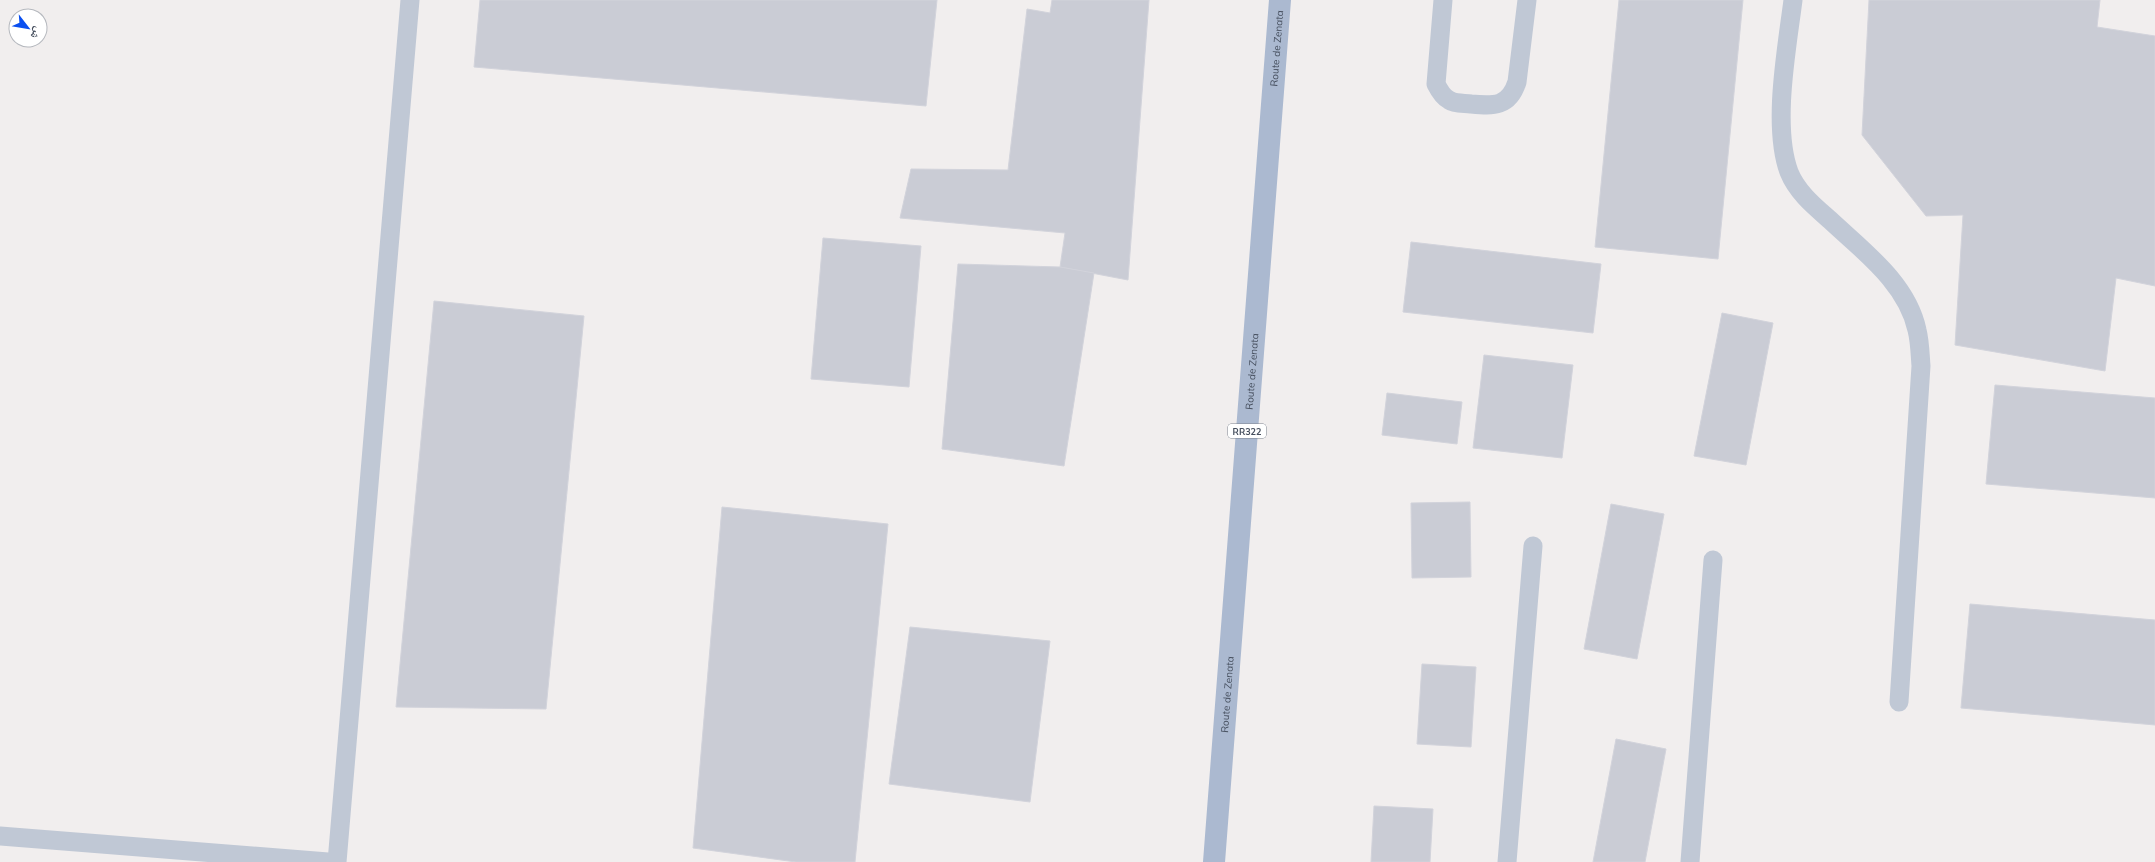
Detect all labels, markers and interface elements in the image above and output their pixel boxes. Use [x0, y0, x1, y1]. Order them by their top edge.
north arrow [8, 8, 48, 48]
street label: Route de Zenata [1267, 10, 1286, 87]
text: ش [27, 24, 46, 42]
street label: Route de Zenata [1242, 333, 1261, 410]
road number: RR322 [1228, 424, 1266, 438]
street label: Route de Zenata [1217, 656, 1236, 733]

